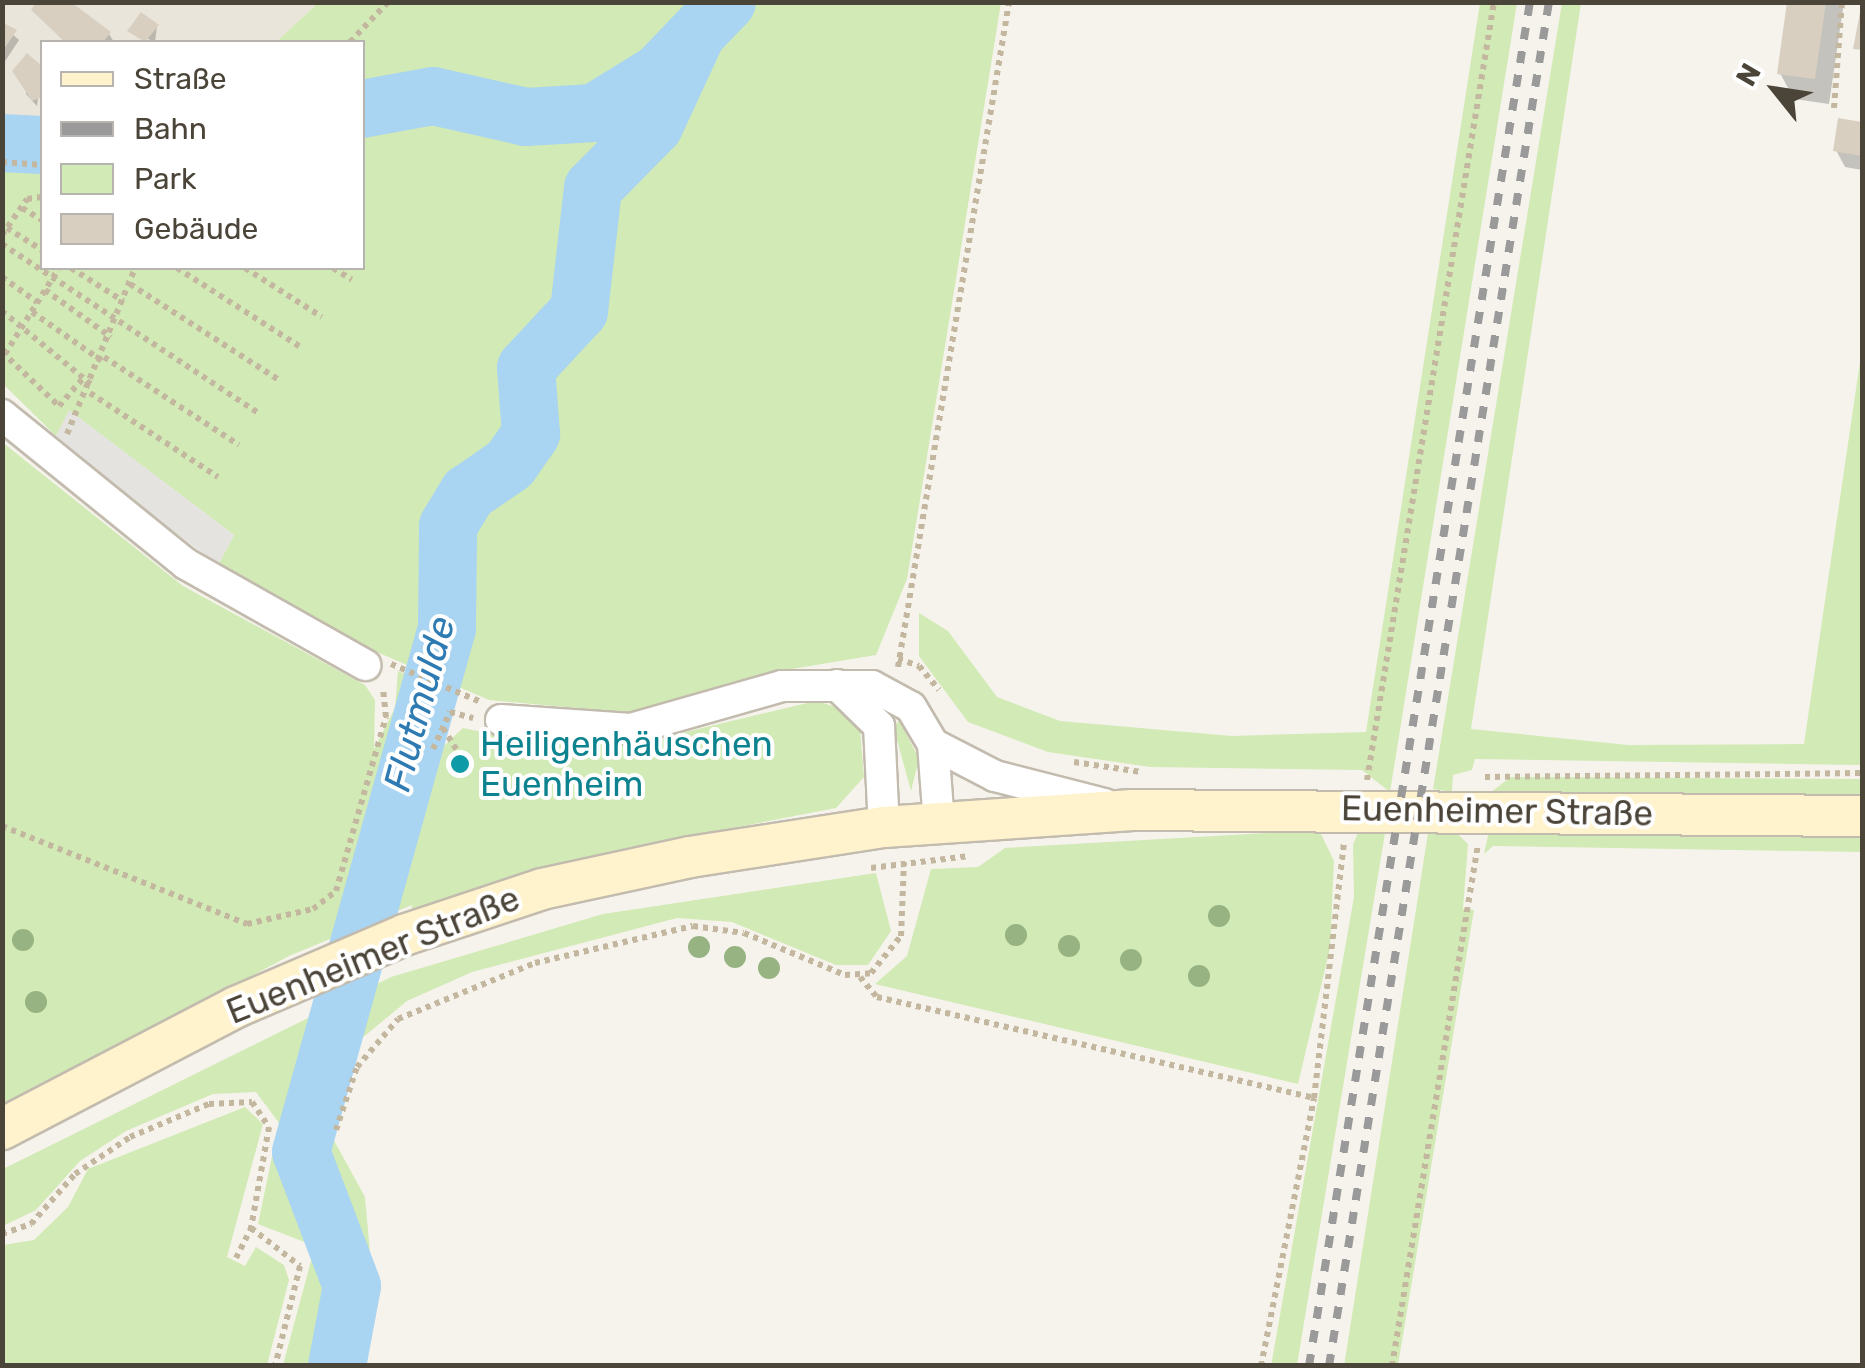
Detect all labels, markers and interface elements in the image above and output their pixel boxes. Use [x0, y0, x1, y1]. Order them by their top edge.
legend [40, 40, 365, 270]
north arrow [1725, 40, 1825, 140]
text: N [1729, 58, 1768, 92]
text: Straße [134, 61, 227, 97]
text: Bahn [134, 111, 207, 147]
text: Park [134, 161, 196, 197]
text: Gebäude [134, 211, 258, 247]
water label: Flutmulde [375, 612, 465, 796]
place label: Heiligenhäuschen Euenheim [480, 723, 773, 805]
marker: Heiligenhäuschen Euenheim [449, 753, 471, 775]
street label: Euenheimer Straße [1340, 787, 1654, 835]
street label: Euenheimer Straße [220, 877, 526, 1033]

